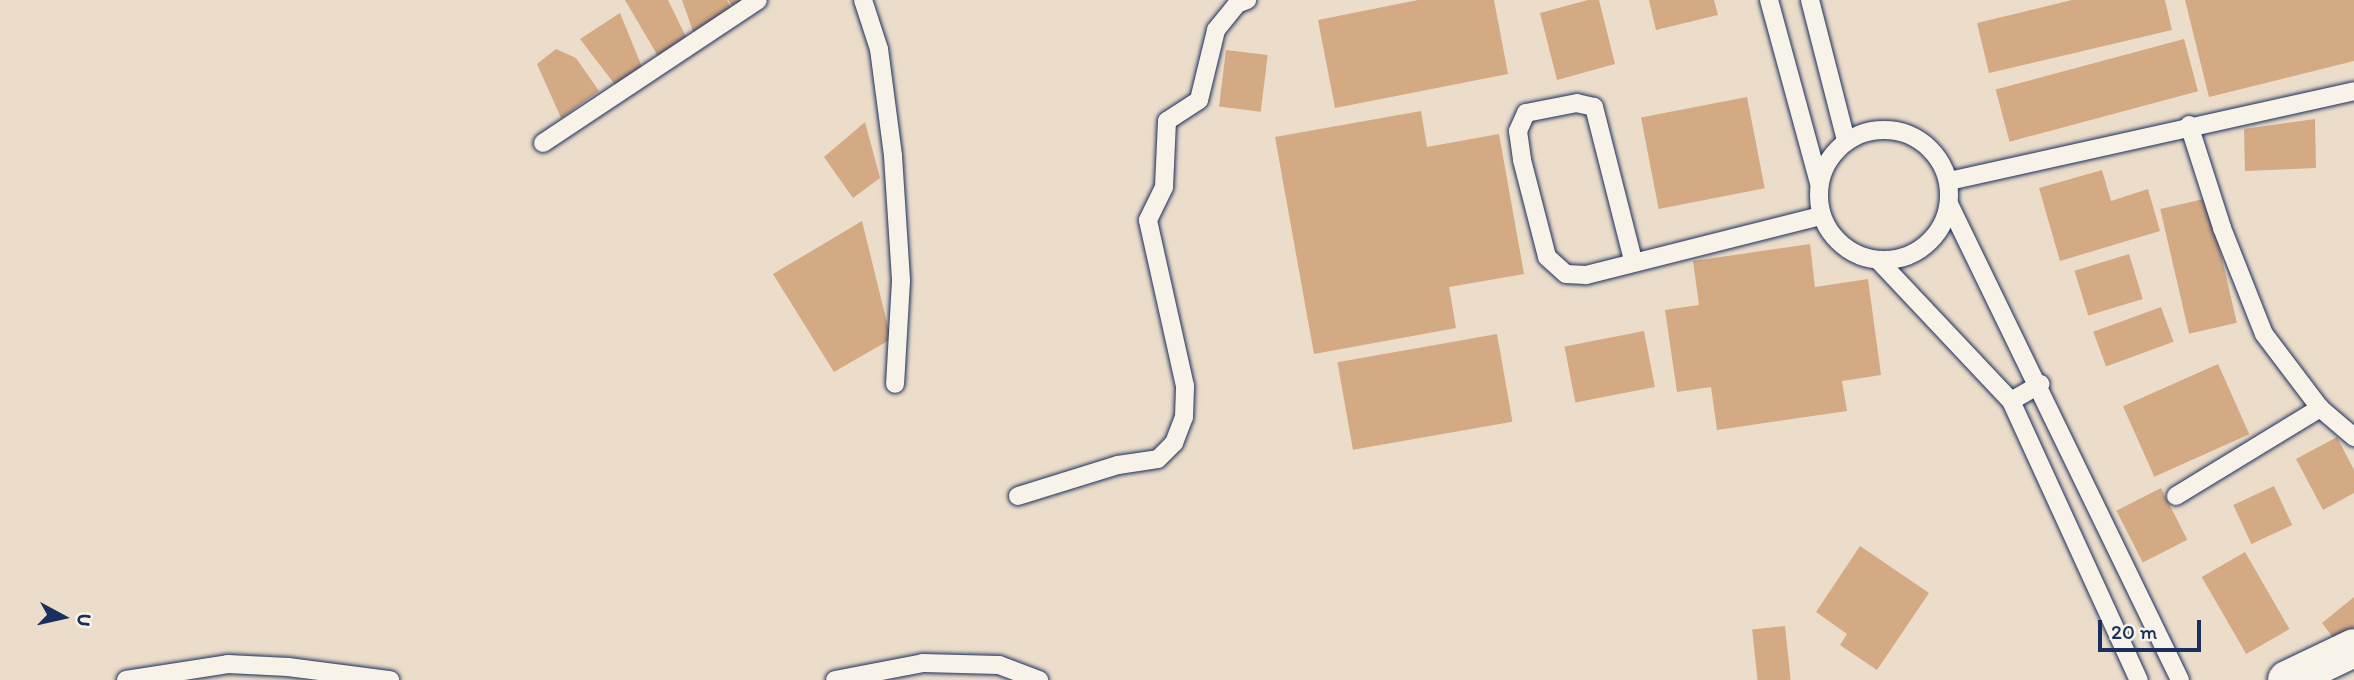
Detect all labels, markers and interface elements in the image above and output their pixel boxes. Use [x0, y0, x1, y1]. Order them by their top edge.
north arrow [28, 582, 98, 652]
scale bar [2102, 606, 2205, 650]
text: U [72, 612, 97, 628]
text: 20 m [2111, 619, 2157, 644]

